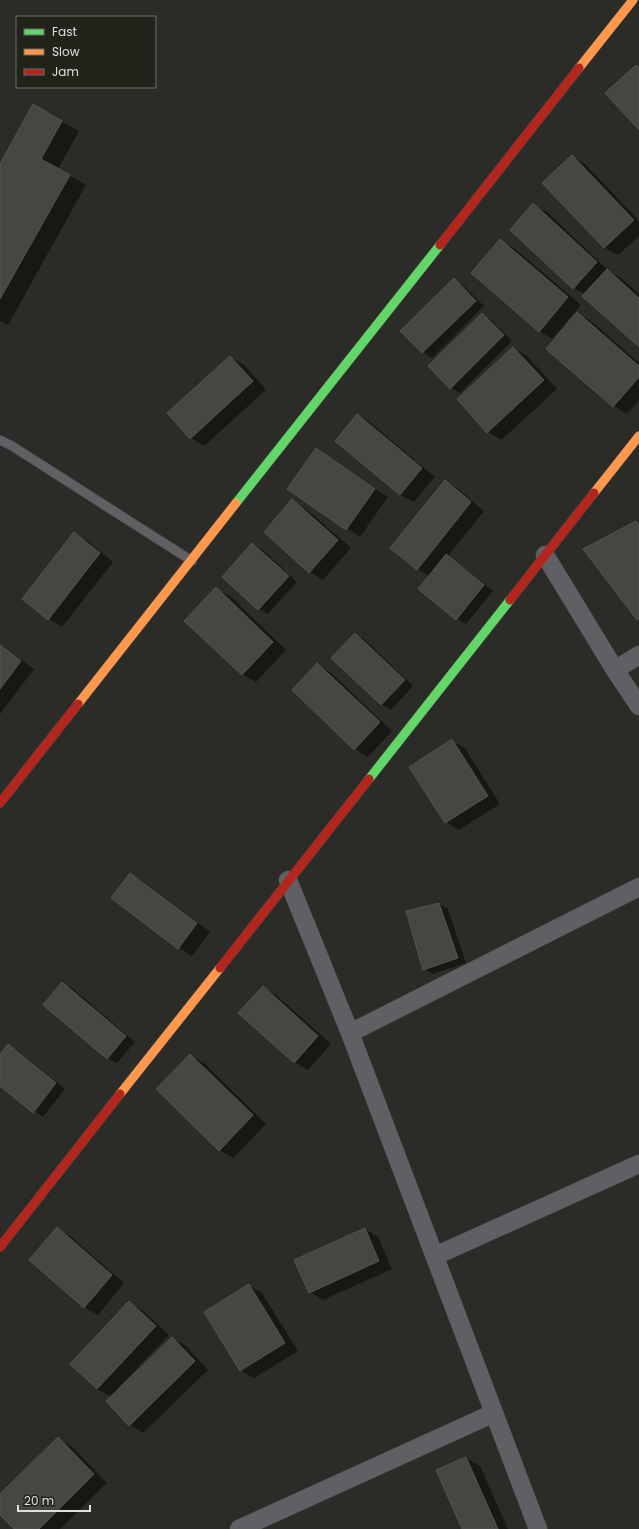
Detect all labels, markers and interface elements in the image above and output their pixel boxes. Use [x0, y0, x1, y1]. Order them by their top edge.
legend [16, 16, 156, 88]
text: Fast [52, 23, 77, 40]
text: Slow [52, 43, 80, 60]
text: Jam [52, 63, 79, 80]
scale bar [18, 1487, 90, 1513]
text: 20 m [24, 1492, 54, 1509]

